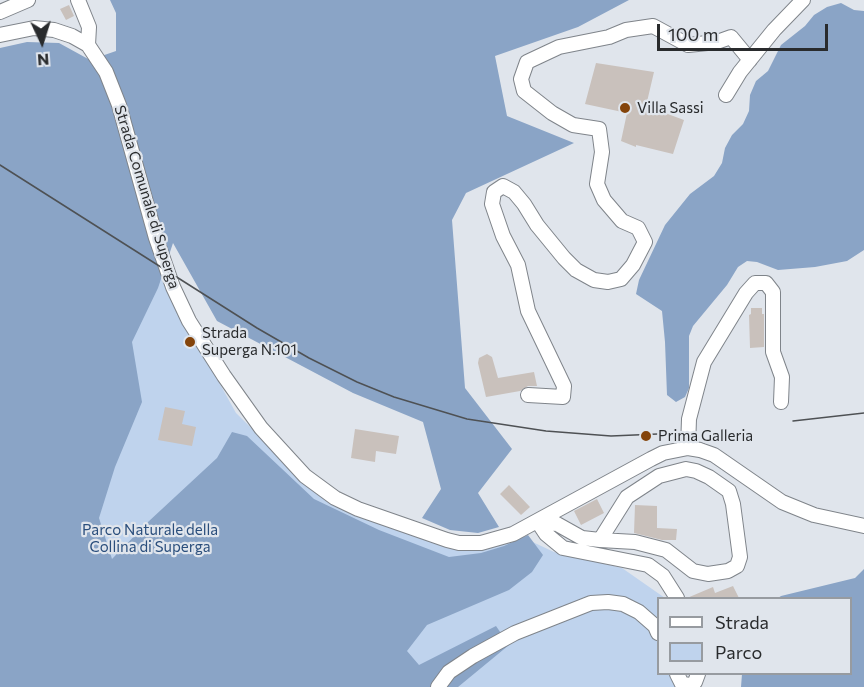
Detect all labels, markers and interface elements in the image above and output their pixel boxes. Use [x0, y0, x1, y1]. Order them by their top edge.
north arrow [12, 12, 72, 72]
scale bar [660, 12, 831, 50]
text: 100 m [668, 23, 718, 45]
text: N [37, 51, 50, 70]
place label: Villa Sassi [637, 99, 704, 117]
marker: Villa Sassi [618, 101, 632, 115]
street label: Strada Comunale di Superga [110, 103, 184, 291]
place label: Strada Superga N.101 [202, 324, 297, 359]
marker: Strada Superga N.101 [183, 335, 197, 349]
place label: Prima Galleria [658, 427, 753, 445]
marker: Prima Galleria [639, 429, 653, 443]
park label: Parco Naturale della Collina di Superga [82, 521, 218, 556]
legend [657, 597, 852, 675]
text: Strada [715, 611, 769, 633]
text: Parco [715, 641, 762, 663]

